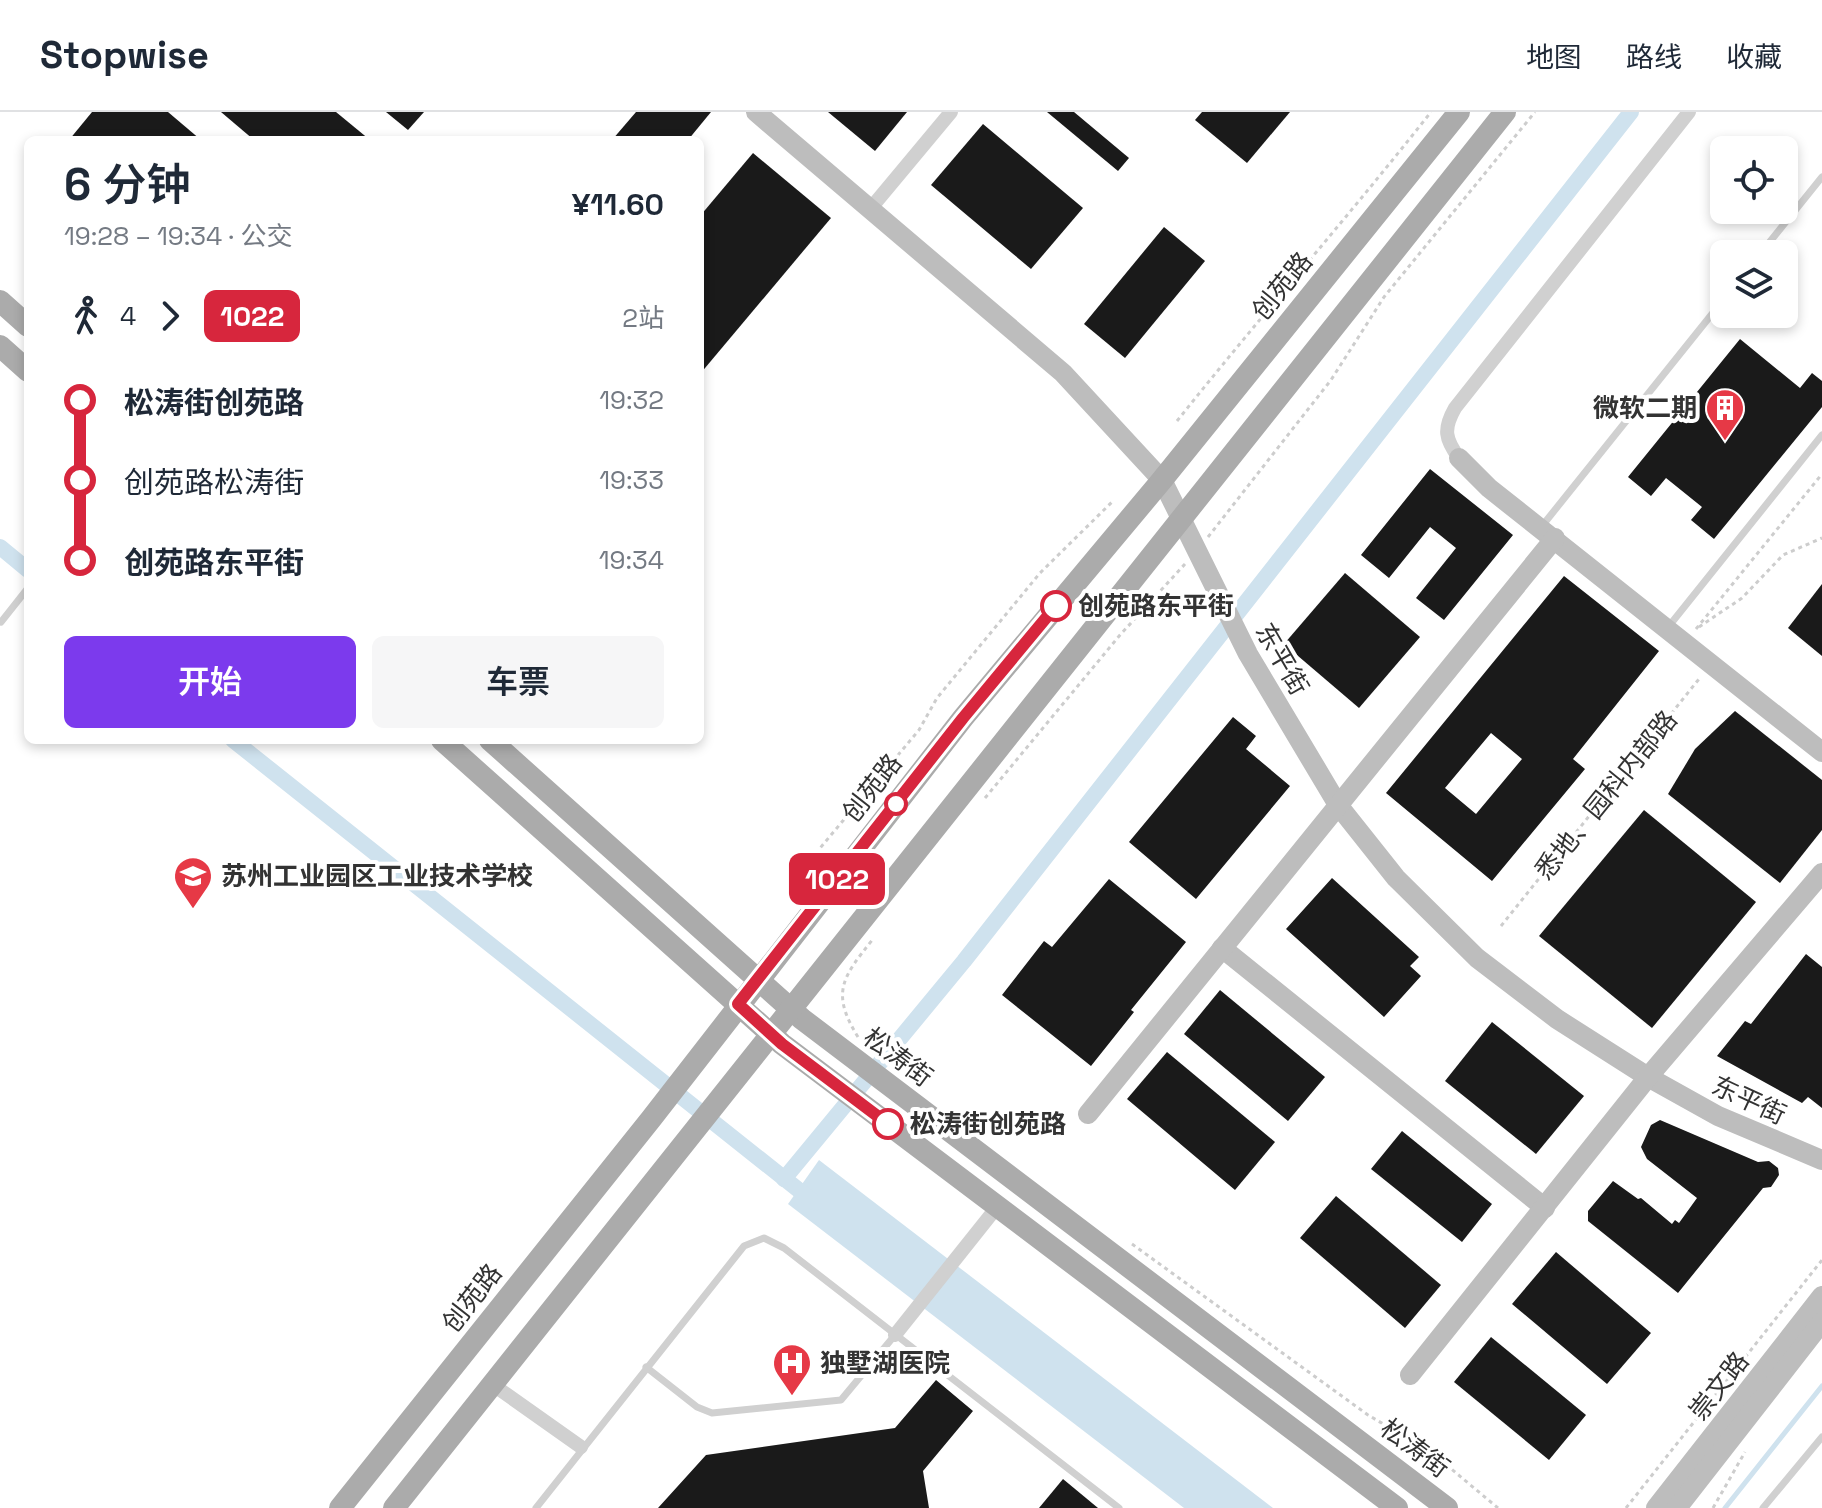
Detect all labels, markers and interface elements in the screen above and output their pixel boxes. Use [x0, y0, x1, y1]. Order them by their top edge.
text: Stopwise [40, 31, 209, 79]
text: 地图 [1526, 39, 1582, 75]
text: 路线 [1626, 39, 1682, 75]
text: 收藏 [1726, 39, 1782, 75]
map controls [1710, 136, 1798, 328]
button: locate [1710, 136, 1798, 224]
text: 6 分钟 [64, 157, 190, 213]
text: ¥11.60 [572, 185, 664, 224]
text: 19:28 – 19:34 · 公交 [64, 219, 292, 253]
button: layers [1710, 240, 1798, 328]
street label: 创苑路 [1244, 245, 1320, 327]
icon: walk [64, 294, 108, 338]
icon: forward [148, 294, 192, 338]
text: 1022 [220, 298, 284, 334]
text: 4 [120, 299, 136, 333]
text: 2站 [622, 301, 664, 335]
text: 松涛街创苑路 [124, 383, 304, 422]
text: 19:32 [599, 383, 664, 417]
building icon: 微软二期 [1704, 387, 1746, 442]
place label: 微软二期 [1593, 391, 1697, 425]
text: 创苑路松涛街 [124, 463, 304, 502]
text: 19:33 [599, 463, 664, 497]
text: 创苑路东平街 [124, 543, 304, 582]
text: 19:34 [599, 543, 664, 577]
place label: 创苑路东平街 [1078, 589, 1234, 623]
marker: 创苑路东平街 [1041, 591, 1071, 621]
street label: 东平街 [1248, 617, 1316, 701]
button: 开始 [64, 636, 356, 728]
button: 车票 [372, 636, 664, 728]
street label: 悉地、园科内部路 [1527, 703, 1685, 887]
street label: 创苑路 [835, 747, 909, 829]
unlabelled marker [885, 793, 907, 815]
line badge: 1022 [781, 853, 893, 905]
school or university icon: 苏州工业园区工业技术学校 [172, 855, 214, 910]
place label: 苏州工业园区工业技术学校 [221, 859, 533, 893]
text: 1022 [805, 861, 869, 897]
street label: 松涛街 [857, 1020, 939, 1094]
street label: 东平街 [1706, 1068, 1792, 1132]
place label: 松涛街创苑路 [910, 1107, 1066, 1141]
marker: 松涛街创苑路 [873, 1109, 903, 1139]
street label: 创苑路 [435, 1257, 509, 1339]
hospital icon: 独墅湖医院 [771, 1342, 813, 1397]
street label: 崇文路 [1682, 1345, 1756, 1427]
place label: 独墅湖医院 [820, 1346, 950, 1380]
street label: 松涛街 [1374, 1411, 1456, 1485]

